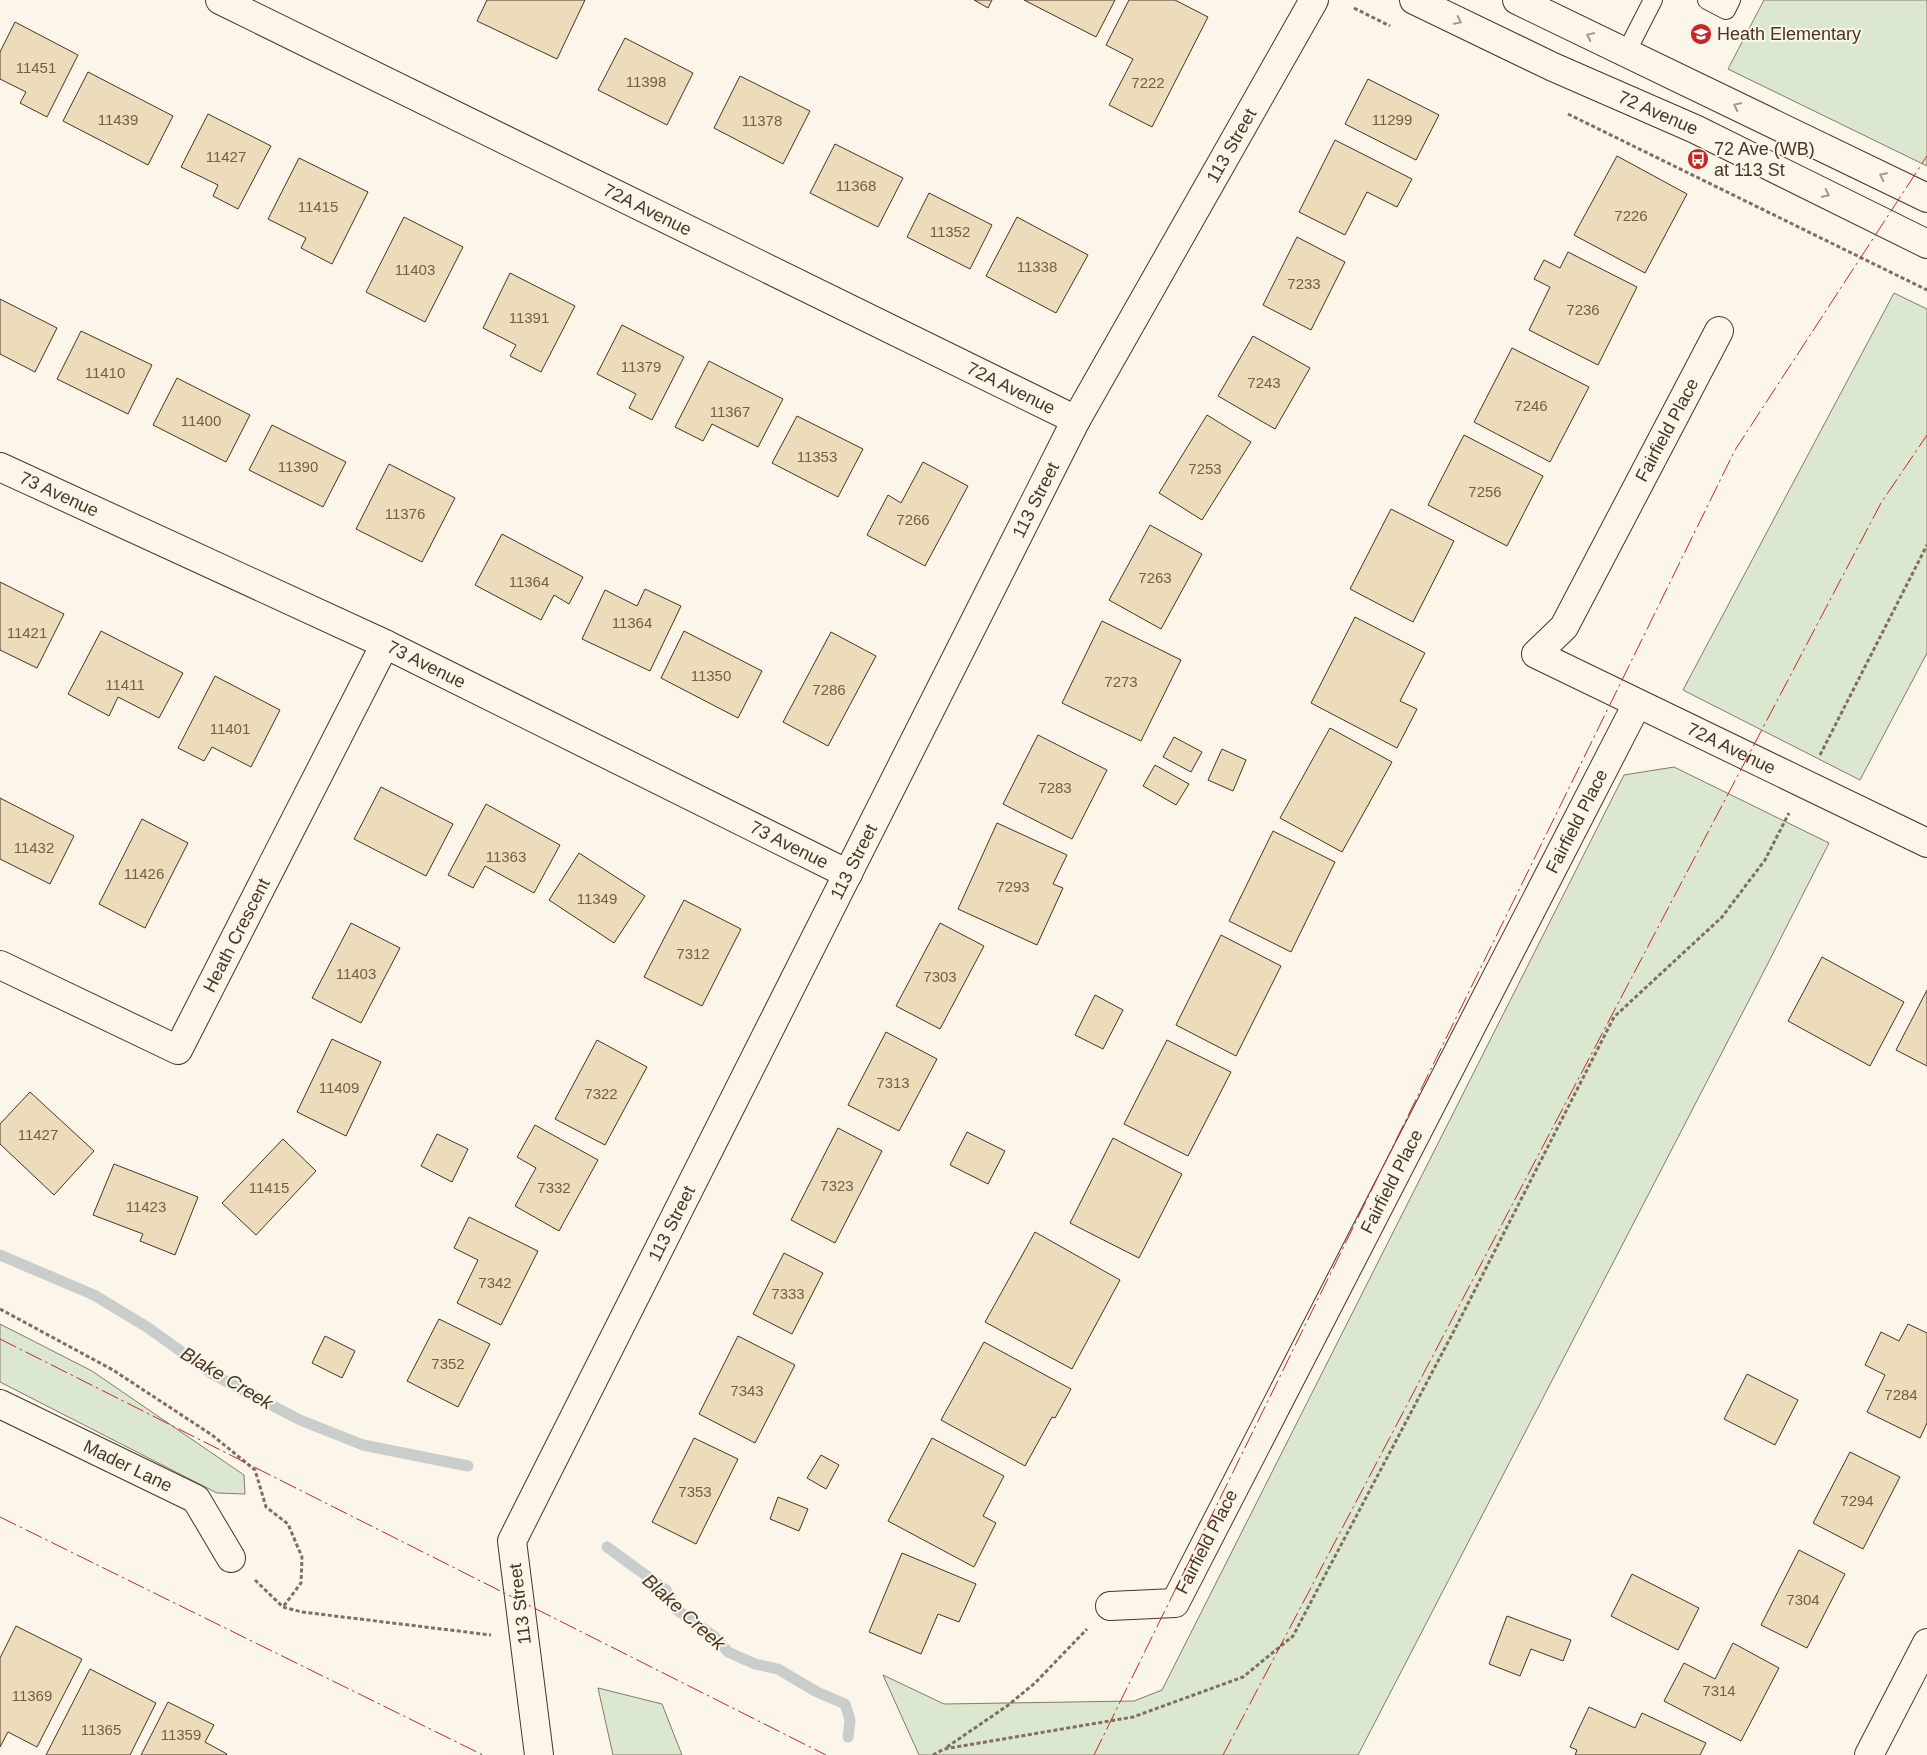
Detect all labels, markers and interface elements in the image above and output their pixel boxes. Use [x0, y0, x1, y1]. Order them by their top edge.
one-way arrow [1452, 15, 1461, 25]
school or university icon: Heath Elementary [1689, 22, 1713, 46]
place label: Heath Elementary [1717, 24, 1861, 44]
one-way arrow [1586, 32, 1595, 42]
house number: 11451 [16, 59, 56, 76]
house number: 11398 [626, 73, 666, 90]
house number: 7222 [1131, 74, 1165, 91]
street label: 72 Avenue [1615, 87, 1701, 139]
one-way arrow [1733, 102, 1742, 112]
street label: 113 Street [1203, 105, 1260, 186]
house number: 11439 [98, 111, 138, 128]
house number: 11299 [1372, 111, 1412, 128]
house number: 11378 [742, 112, 782, 129]
place label: 72 Ave (WB) at 113 St [1714, 139, 1815, 180]
bus stop icon: 72 Ave (WB) at 113 St [1686, 147, 1710, 171]
house number: 11427 [206, 148, 246, 165]
one-way arrow [1879, 172, 1888, 183]
house number: 11368 [836, 177, 876, 194]
street label: 72A Avenue [600, 180, 695, 240]
one-way arrow [1821, 188, 1830, 198]
house number: 11415 [298, 198, 338, 215]
house number: 7226 [1614, 207, 1648, 224]
house number: 11352 [930, 223, 970, 240]
house number: 11338 [1017, 258, 1057, 275]
house number: 11403 [395, 261, 435, 278]
house number: 7233 [1287, 275, 1321, 292]
house number: 7236 [1566, 301, 1600, 318]
house number: 11391 [509, 309, 549, 326]
house number: 11379 [621, 358, 661, 375]
street label: 72A Avenue [964, 358, 1058, 418]
house number: 11410 [85, 364, 125, 381]
house number: 7243 [1247, 374, 1281, 391]
street label: Fairfield Place [1631, 375, 1703, 485]
house number: 7246 [1514, 397, 1548, 414]
house number: 11367 [710, 403, 750, 420]
house number: 11400 [181, 412, 221, 429]
house number: 11353 [797, 448, 837, 465]
house number: 11390 [278, 458, 318, 475]
street label: 113 Street [1008, 459, 1063, 541]
house number: 7253 [1188, 460, 1222, 477]
street label: 73 Avenue [16, 467, 102, 521]
house number: 7256 [1468, 483, 1502, 500]
house number: 11376 [385, 505, 425, 522]
house number: 7266 [896, 511, 930, 528]
house number: 7263 [1138, 569, 1172, 586]
house number: 11364 [509, 573, 549, 590]
house number: 11364 [612, 614, 652, 631]
house number: 11421 [7, 624, 47, 641]
street label: 73 Avenue [384, 637, 469, 692]
house number: 11350 [691, 667, 731, 684]
house number: 7273 [1104, 673, 1138, 690]
house number: 11411 [105, 676, 145, 693]
house number: 7286 [812, 681, 846, 698]
street label: 72A Avenue [1684, 719, 1779, 778]
house number: 11401 [210, 720, 250, 737]
street label: Fairfield Place [1542, 766, 1612, 877]
house number: 7283 [1038, 779, 1072, 796]
street label: 73 Avenue [747, 817, 832, 873]
street label: 113 Street [826, 821, 881, 903]
house number: 11432 [14, 839, 54, 856]
house number: 11363 [486, 848, 526, 865]
house number: 11426 [124, 865, 164, 882]
street label: Heath Crescent [199, 875, 274, 996]
house number: 7293 [996, 878, 1030, 895]
house number: 11349 [577, 890, 617, 907]
house number: 7312 [676, 945, 710, 962]
house number: 11403 [336, 965, 376, 982]
house number: 7303 [923, 968, 957, 985]
house number: 7313 [876, 1074, 910, 1091]
house number: 11409 [319, 1079, 359, 1096]
house number: 7322 [584, 1085, 618, 1102]
house number: 11427 [18, 1126, 58, 1143]
street label: Fairfield Place [1357, 1126, 1427, 1237]
house number: 7323 [820, 1177, 854, 1194]
house number: 11415 [249, 1179, 289, 1196]
house number: 7332 [537, 1179, 571, 1196]
street label: 113 Street [644, 1183, 699, 1265]
house number: 11423 [126, 1198, 166, 1215]
house number: 7342 [478, 1274, 512, 1291]
house number: 7333 [771, 1285, 805, 1302]
water label: Blake Creek [177, 1342, 278, 1414]
house number: 7352 [431, 1355, 465, 1372]
house number: 7343 [730, 1382, 764, 1399]
house number: 7284 [1884, 1386, 1918, 1403]
street label: Mader Lane [80, 1436, 175, 1496]
house number: 7353 [678, 1483, 712, 1500]
street label: Fairfield Place [1172, 1486, 1241, 1597]
house number: 7294 [1840, 1492, 1874, 1509]
street label: 113 Street [505, 1562, 535, 1646]
water label: Blake Creek [639, 1570, 731, 1655]
house number: 7304 [1786, 1591, 1820, 1608]
house number: 7314 [1702, 1682, 1736, 1699]
house number: 11369 [12, 1687, 52, 1704]
house number: 11365 [81, 1721, 121, 1738]
house number: 11359 [161, 1726, 201, 1743]

